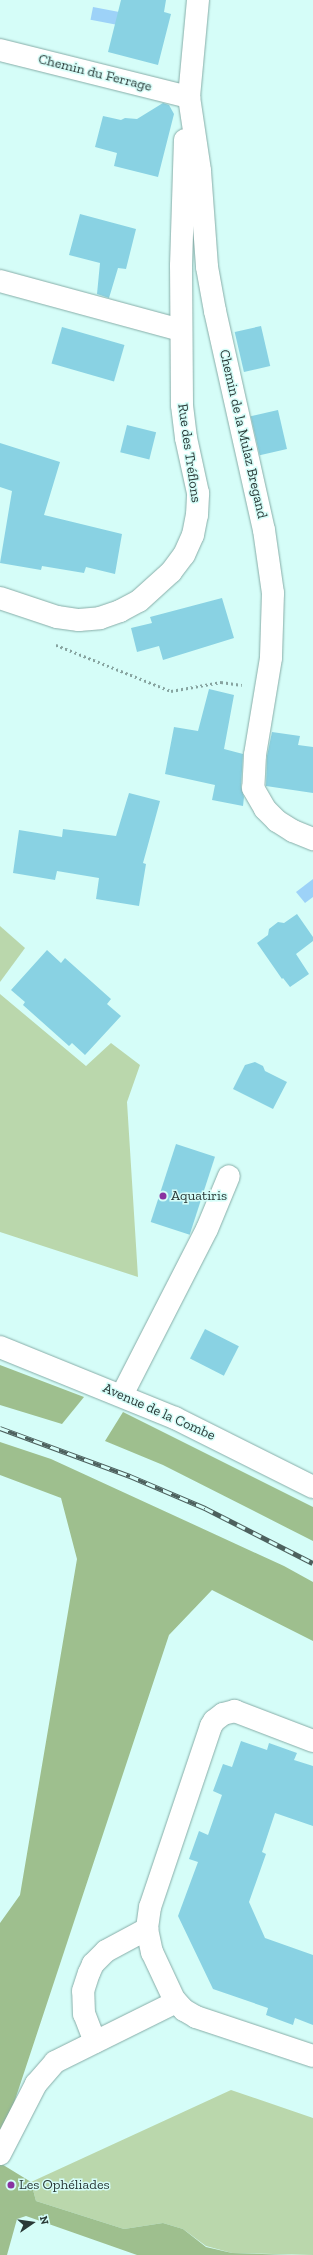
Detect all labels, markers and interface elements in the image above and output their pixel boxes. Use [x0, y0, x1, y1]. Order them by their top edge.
street label: Chemin du Ferrage [37, 51, 153, 95]
street label: Chemin de la Mulaz Bregand [215, 348, 271, 520]
street label: Rue des Tréflons [174, 402, 204, 504]
place label: Aquatiris [171, 1188, 227, 1204]
marker: Aquatiris [158, 1191, 168, 1201]
street label: Avenue de la Combe [100, 1380, 218, 1444]
place label: Les Ophéliades [19, 2177, 110, 2193]
marker: Les Ophéliades [6, 2180, 16, 2190]
north arrow [12, 2203, 52, 2243]
text: N [37, 2215, 51, 2226]

